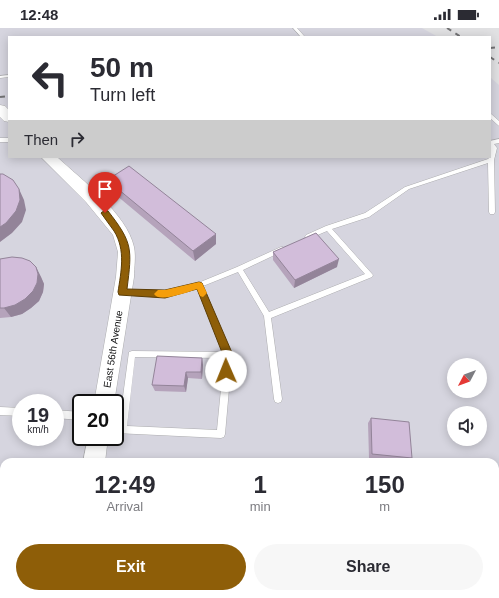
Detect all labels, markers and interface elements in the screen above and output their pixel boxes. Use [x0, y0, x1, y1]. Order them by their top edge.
text: 12:48 [20, 6, 58, 23]
icon: left [24, 52, 76, 104]
text: 50 m [90, 52, 154, 83]
text: Turn left [90, 85, 155, 105]
icon: right [66, 128, 88, 150]
text: Then [24, 131, 58, 148]
pin [88, 172, 122, 213]
icon: arrive [94, 178, 116, 200]
street label: East 56th Avenue [101, 309, 125, 388]
position arrow [205, 350, 247, 392]
north arrow [447, 358, 487, 398]
map controls [447, 358, 487, 446]
speed limit sign: 20 [72, 394, 124, 446]
text: 19 [27, 404, 49, 426]
button: sound [447, 406, 487, 446]
text: km/h [27, 424, 49, 435]
text: 12:49 [94, 471, 156, 498]
text: 1 [253, 471, 267, 498]
text: 150 [365, 471, 405, 498]
text: Arrival [106, 499, 143, 514]
text: min [250, 499, 271, 514]
text: m [379, 499, 390, 514]
button: Exit [16, 544, 246, 590]
button: Share [254, 544, 483, 590]

